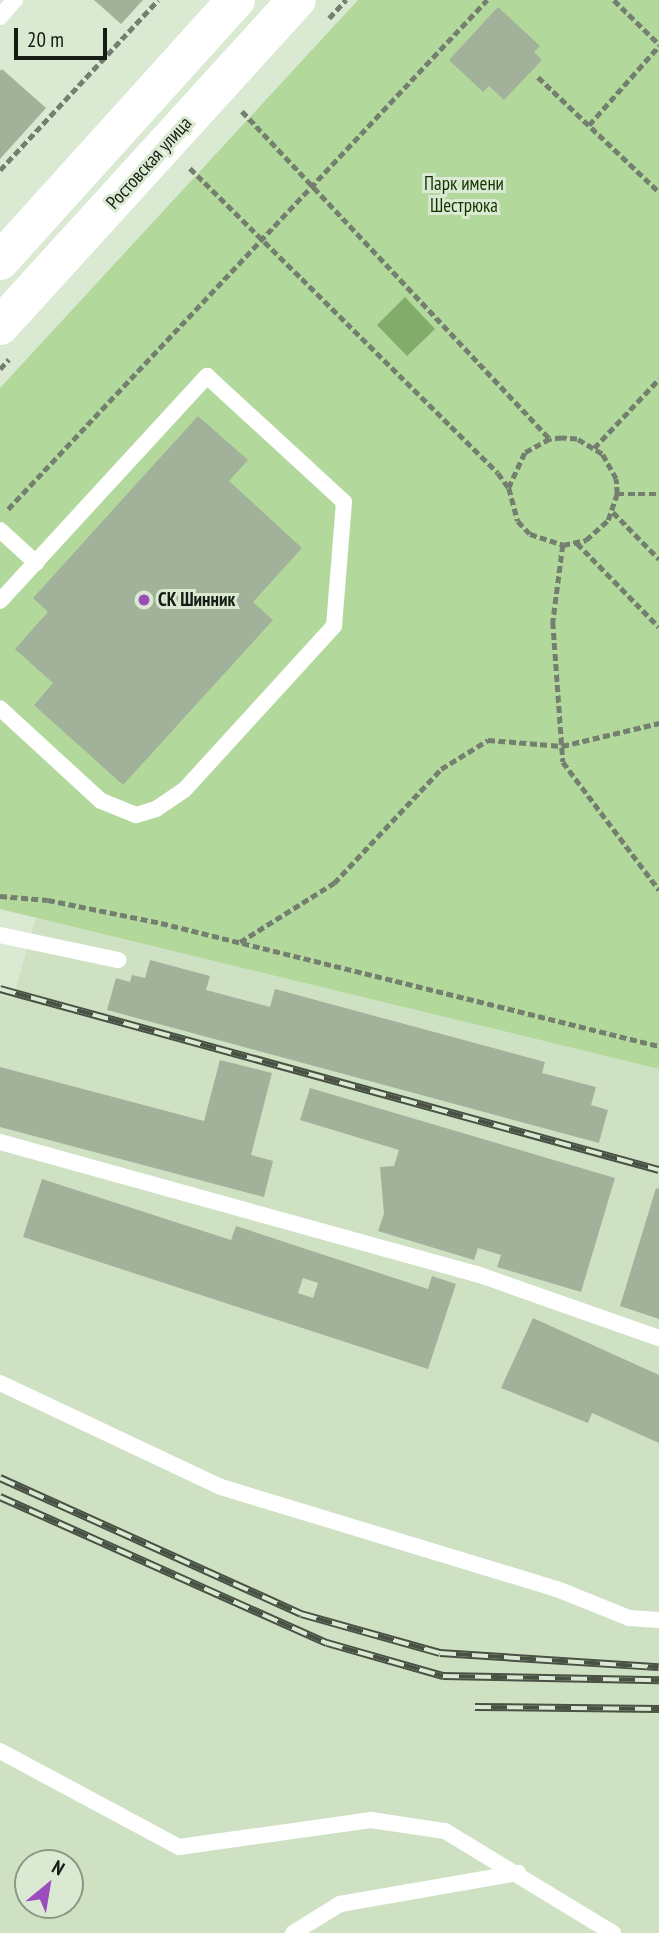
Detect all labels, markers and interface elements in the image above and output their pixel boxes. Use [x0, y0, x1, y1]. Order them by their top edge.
scale bar [18, 14, 110, 58]
text: 20 m [27, 26, 64, 53]
street label: Ростовская улица [102, 112, 196, 214]
park label: Парк имени Шестрюка [424, 173, 504, 217]
place label: СК Шинник [158, 589, 236, 611]
marker: СК Шинник [136, 592, 152, 608]
north arrow [14, 1849, 84, 1919]
text: N [48, 1855, 69, 1881]

